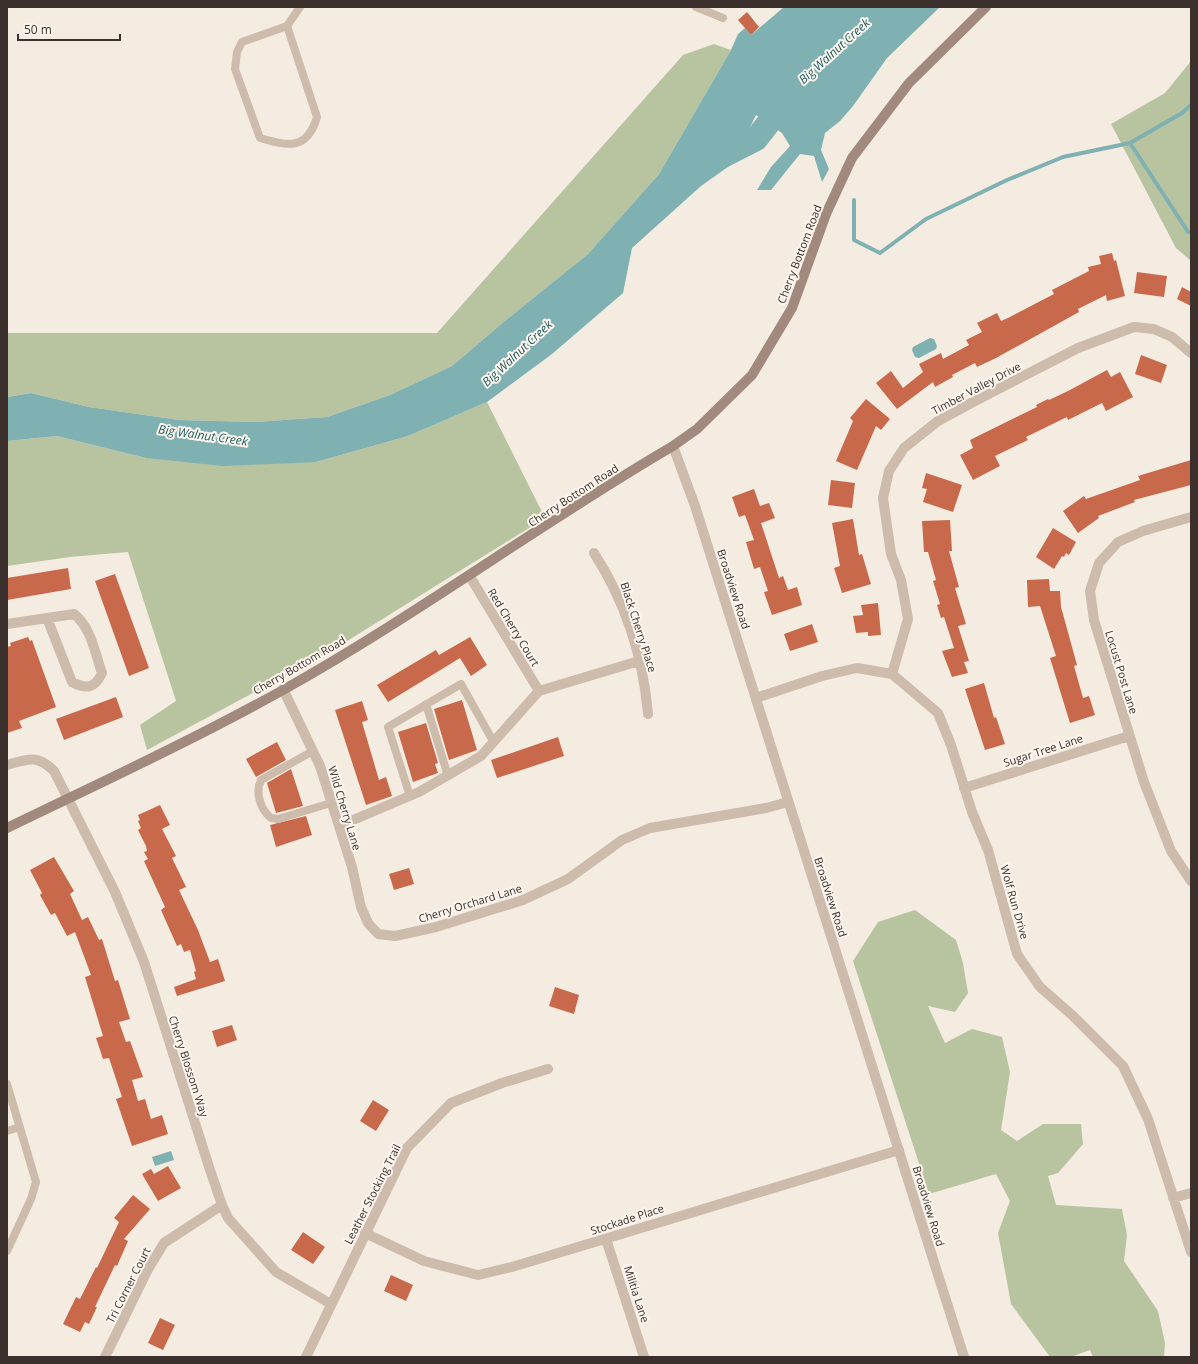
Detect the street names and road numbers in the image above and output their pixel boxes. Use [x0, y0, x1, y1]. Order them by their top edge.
street label: Cherry Bottom Road [773, 202, 825, 306]
street label: Timber Valley Drive [929, 358, 1023, 418]
street label: Cherry Bottom Road [525, 460, 621, 530]
street label: Broadview Road [714, 547, 754, 631]
street label: Black Cherry Place [617, 580, 661, 674]
street label: Red Cherry Court [485, 585, 543, 669]
street label: Locust Post Lane [1102, 628, 1142, 716]
street label: Cherry Bottom Road [250, 632, 348, 698]
street label: Sugar Tree Lane [1001, 730, 1085, 770]
street label: Wild Cherry Lane [325, 764, 365, 852]
street label: Broadview Road [811, 855, 851, 939]
street label: Wolf Run Drive [997, 863, 1033, 941]
street label: Cherry Orchard Lane [417, 880, 523, 926]
street label: Cherry Blossom Way [166, 1013, 213, 1119]
street label: Leather Stocking Trail [340, 1141, 404, 1247]
street label: Broadview Road [910, 1164, 948, 1248]
street label: Stockade Place [588, 1200, 666, 1238]
street label: Tri Corner Court [102, 1244, 154, 1325]
street label: Militia Lane [621, 1264, 653, 1324]

